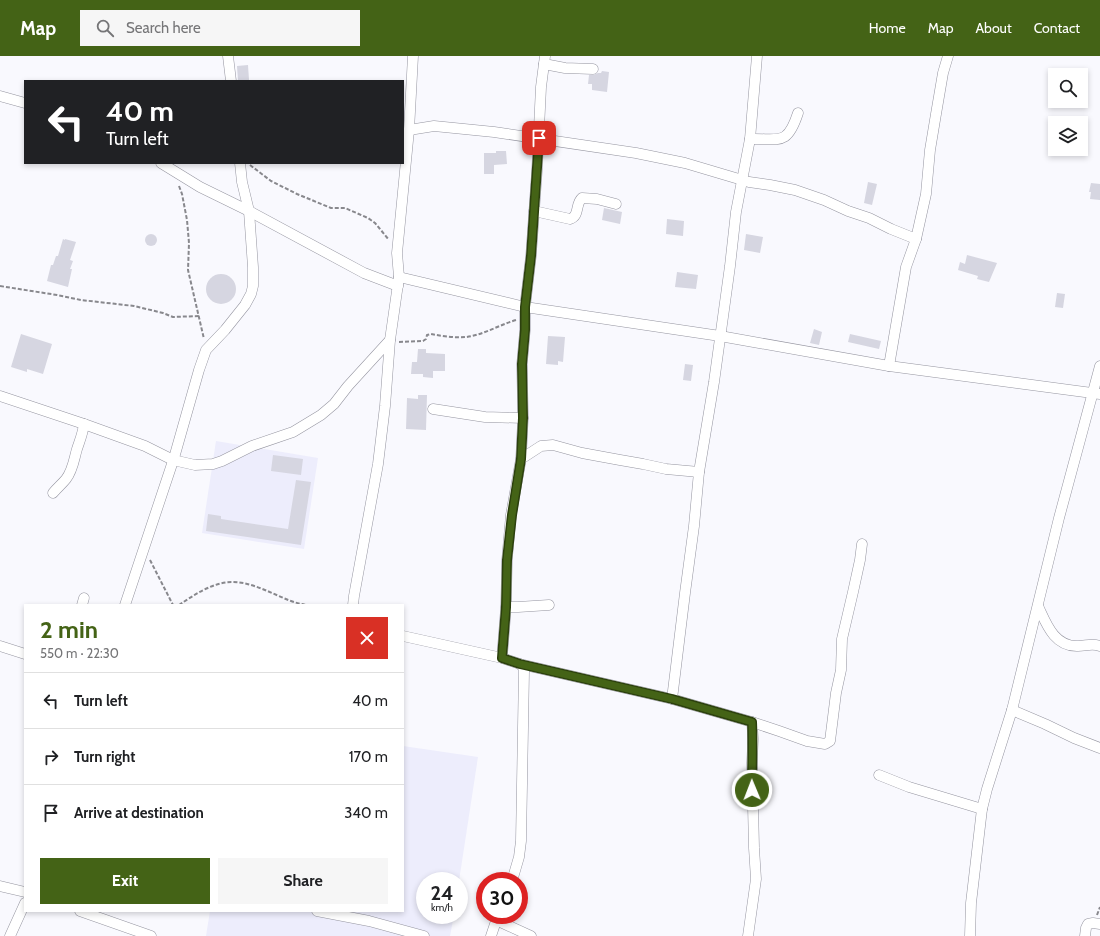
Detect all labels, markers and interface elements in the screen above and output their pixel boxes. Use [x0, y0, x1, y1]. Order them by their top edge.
search box [80, 10, 360, 46]
text: Map [20, 17, 56, 40]
icon: search [94, 17, 116, 39]
text: Search here [126, 19, 201, 37]
text: Home [869, 19, 906, 37]
text: Map [928, 19, 953, 37]
text: About [975, 19, 1012, 37]
text: Contact [1034, 19, 1080, 37]
map controls [1048, 68, 1088, 156]
button: search [1048, 68, 1088, 108]
text: 40 m [106, 94, 174, 128]
icon: left [40, 96, 92, 148]
button: layers [1048, 116, 1088, 156]
pin [522, 121, 556, 155]
icon: arrive [528, 127, 550, 149]
text: Turn left [106, 128, 169, 150]
text: 2 min [40, 615, 98, 644]
button: close [346, 617, 388, 659]
text: 550 m · 22:30 [40, 645, 119, 661]
icon: left [40, 690, 62, 712]
text: Turn left [74, 692, 128, 710]
text: 40 m [352, 692, 388, 710]
icon: right [40, 746, 62, 768]
text: Turn right [74, 748, 135, 766]
text: 170 m [349, 748, 388, 766]
position arrow [731, 769, 773, 811]
icon: arrive [40, 802, 62, 824]
text: Arrive at destination [74, 804, 204, 822]
text: 340 m [344, 804, 388, 822]
button: Exit [40, 858, 210, 904]
button: Share [218, 858, 388, 904]
speed limit sign: 30 [476, 872, 528, 924]
text: 24 [431, 881, 454, 905]
text: km/h [431, 901, 453, 914]

